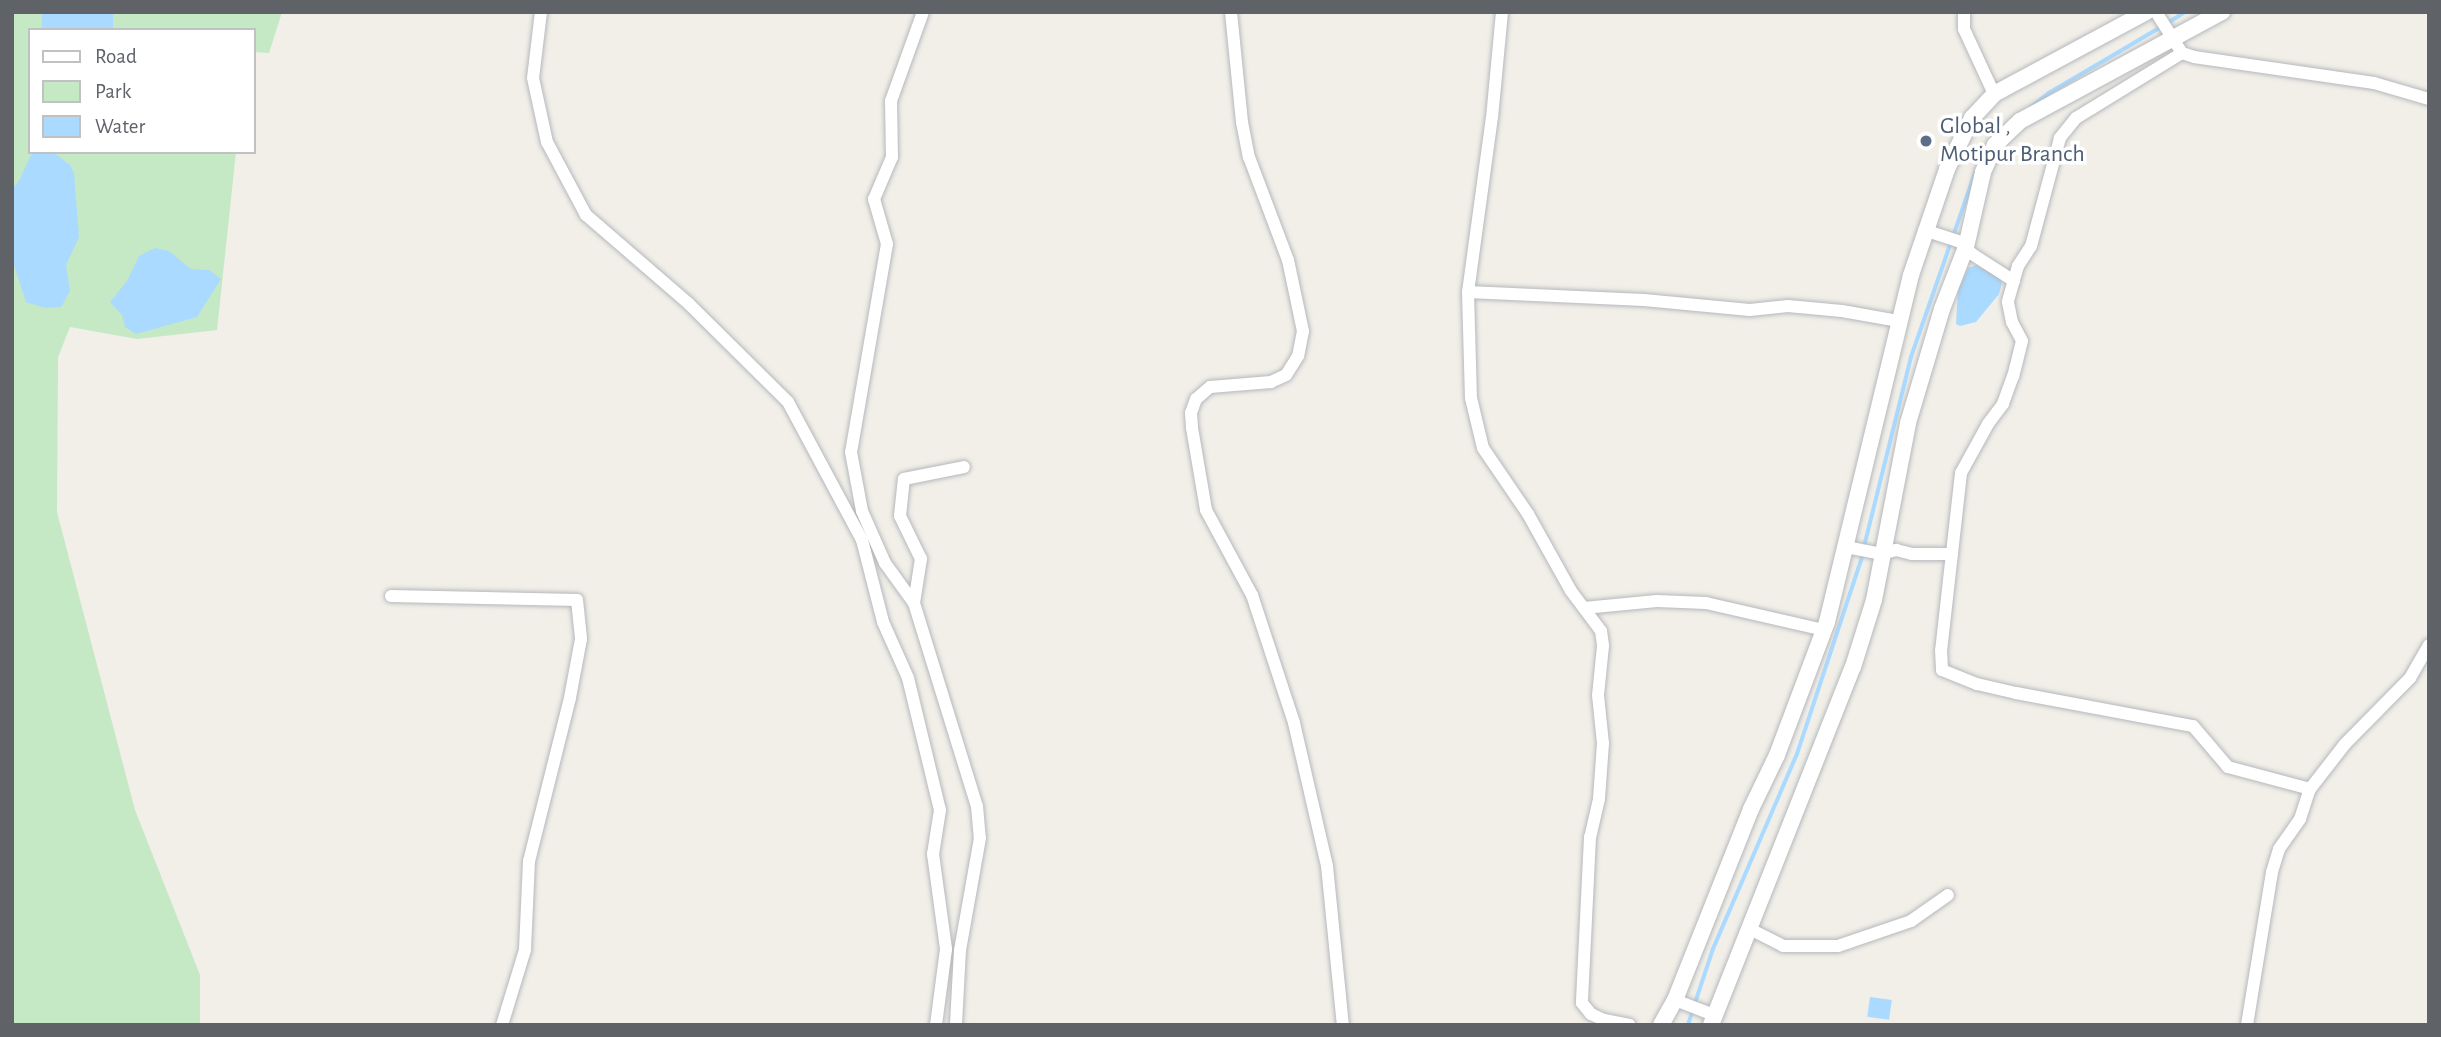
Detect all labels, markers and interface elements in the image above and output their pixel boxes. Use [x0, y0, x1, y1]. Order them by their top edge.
legend [28, 28, 256, 154]
text: Road [95, 46, 137, 67]
text: Park [95, 81, 131, 102]
place label: Global , Motipur Branch [1940, 113, 2085, 169]
text: Water [95, 116, 145, 137]
marker: Global , Motipur Branch [1918, 133, 1934, 149]

